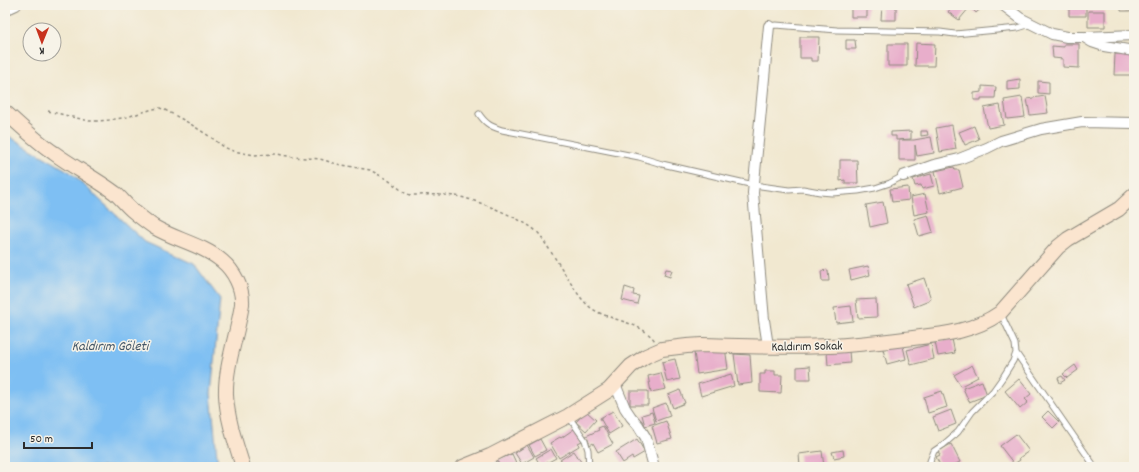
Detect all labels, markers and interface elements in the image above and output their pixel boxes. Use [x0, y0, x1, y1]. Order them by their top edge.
north arrow [22, 22, 62, 62]
text: K [39, 42, 45, 58]
water label: Kaldırım Göleti [72, 337, 151, 357]
street label: Kaldırım Sokak [771, 337, 843, 358]
scale bar [24, 424, 92, 450]
text: 50 m [30, 431, 53, 448]

